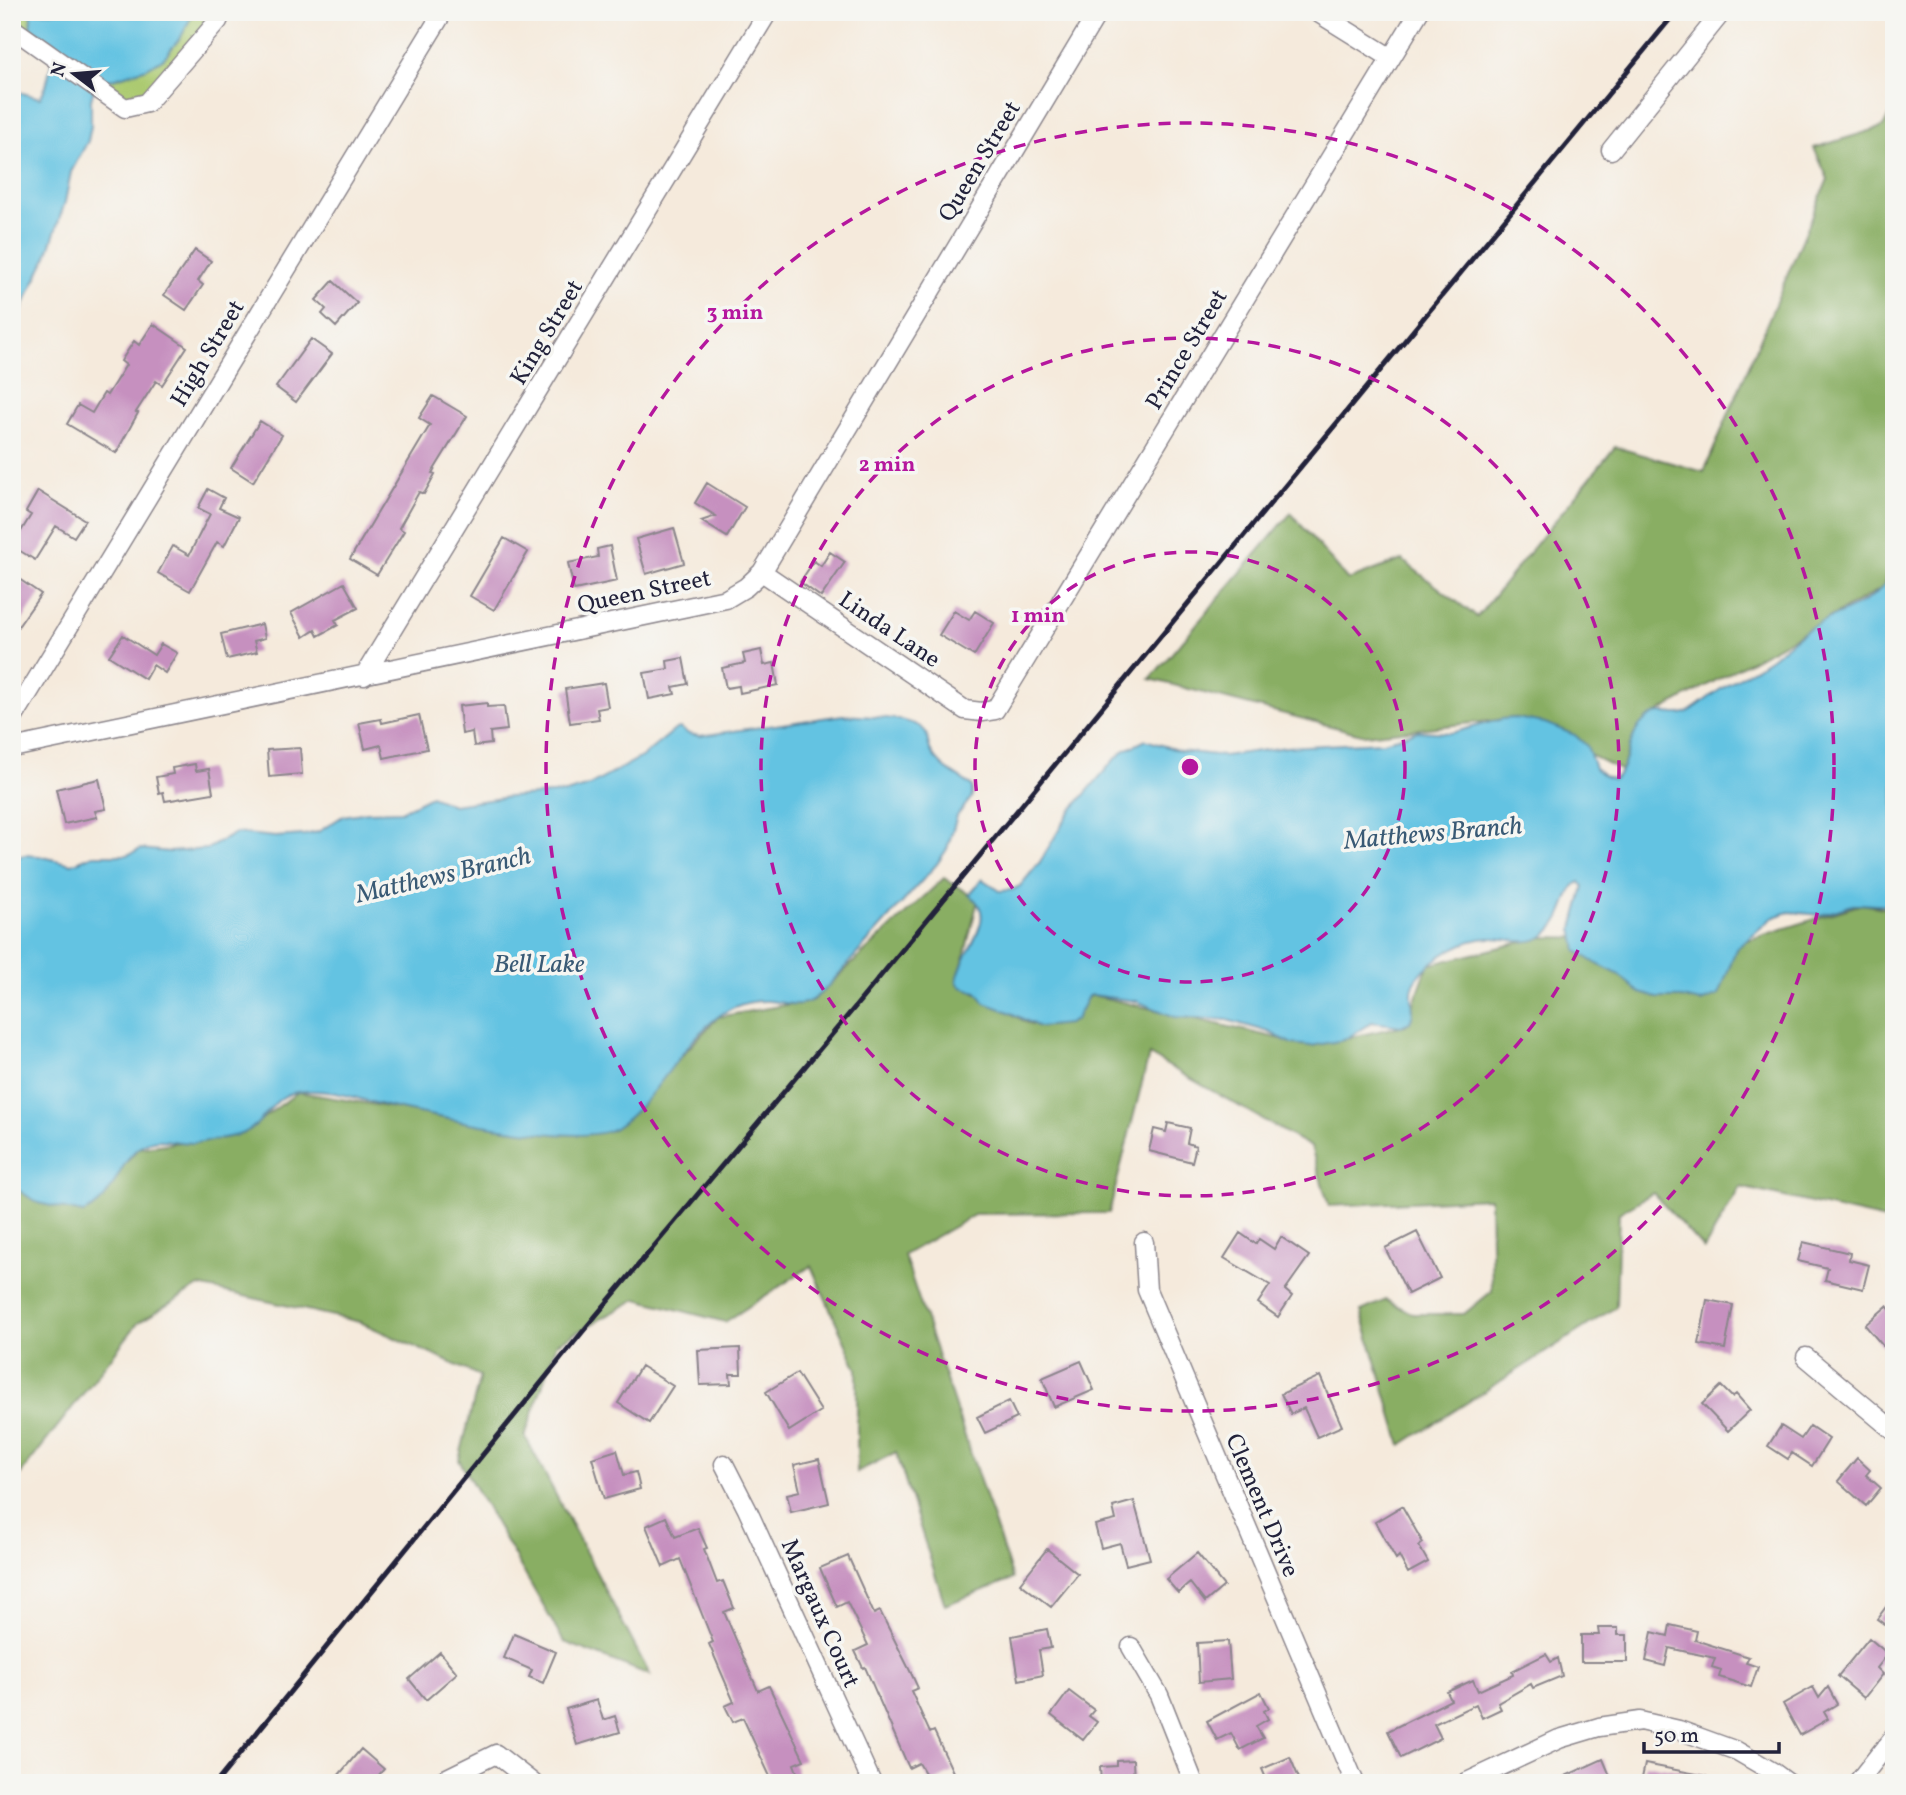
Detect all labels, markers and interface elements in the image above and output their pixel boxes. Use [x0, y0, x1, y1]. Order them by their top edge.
north arrow [38, 38, 108, 108]
text: N [45, 59, 74, 80]
street label: Queen Street [931, 95, 1030, 229]
street label: King Street [503, 274, 593, 392]
street label: Prince Street [1138, 283, 1237, 417]
street label: High Street [163, 294, 254, 414]
text: 3 min [707, 299, 763, 328]
text: 2 min [859, 451, 915, 480]
street label: Queen Street [574, 562, 714, 624]
street label: Linda Lane [831, 584, 947, 677]
text: 1 min [1011, 602, 1065, 631]
centre of rings [1178, 755, 1202, 779]
water label: Matthews Branch [1342, 808, 1524, 860]
water label: Matthews Branch [351, 838, 535, 914]
water label: Bell Lake [494, 947, 585, 983]
street label: Clement Drive [1216, 1429, 1307, 1583]
street label: Margaux Court [771, 1534, 867, 1694]
scale bar [1644, 1711, 1778, 1755]
text: 50 m [1654, 1722, 1699, 1751]

